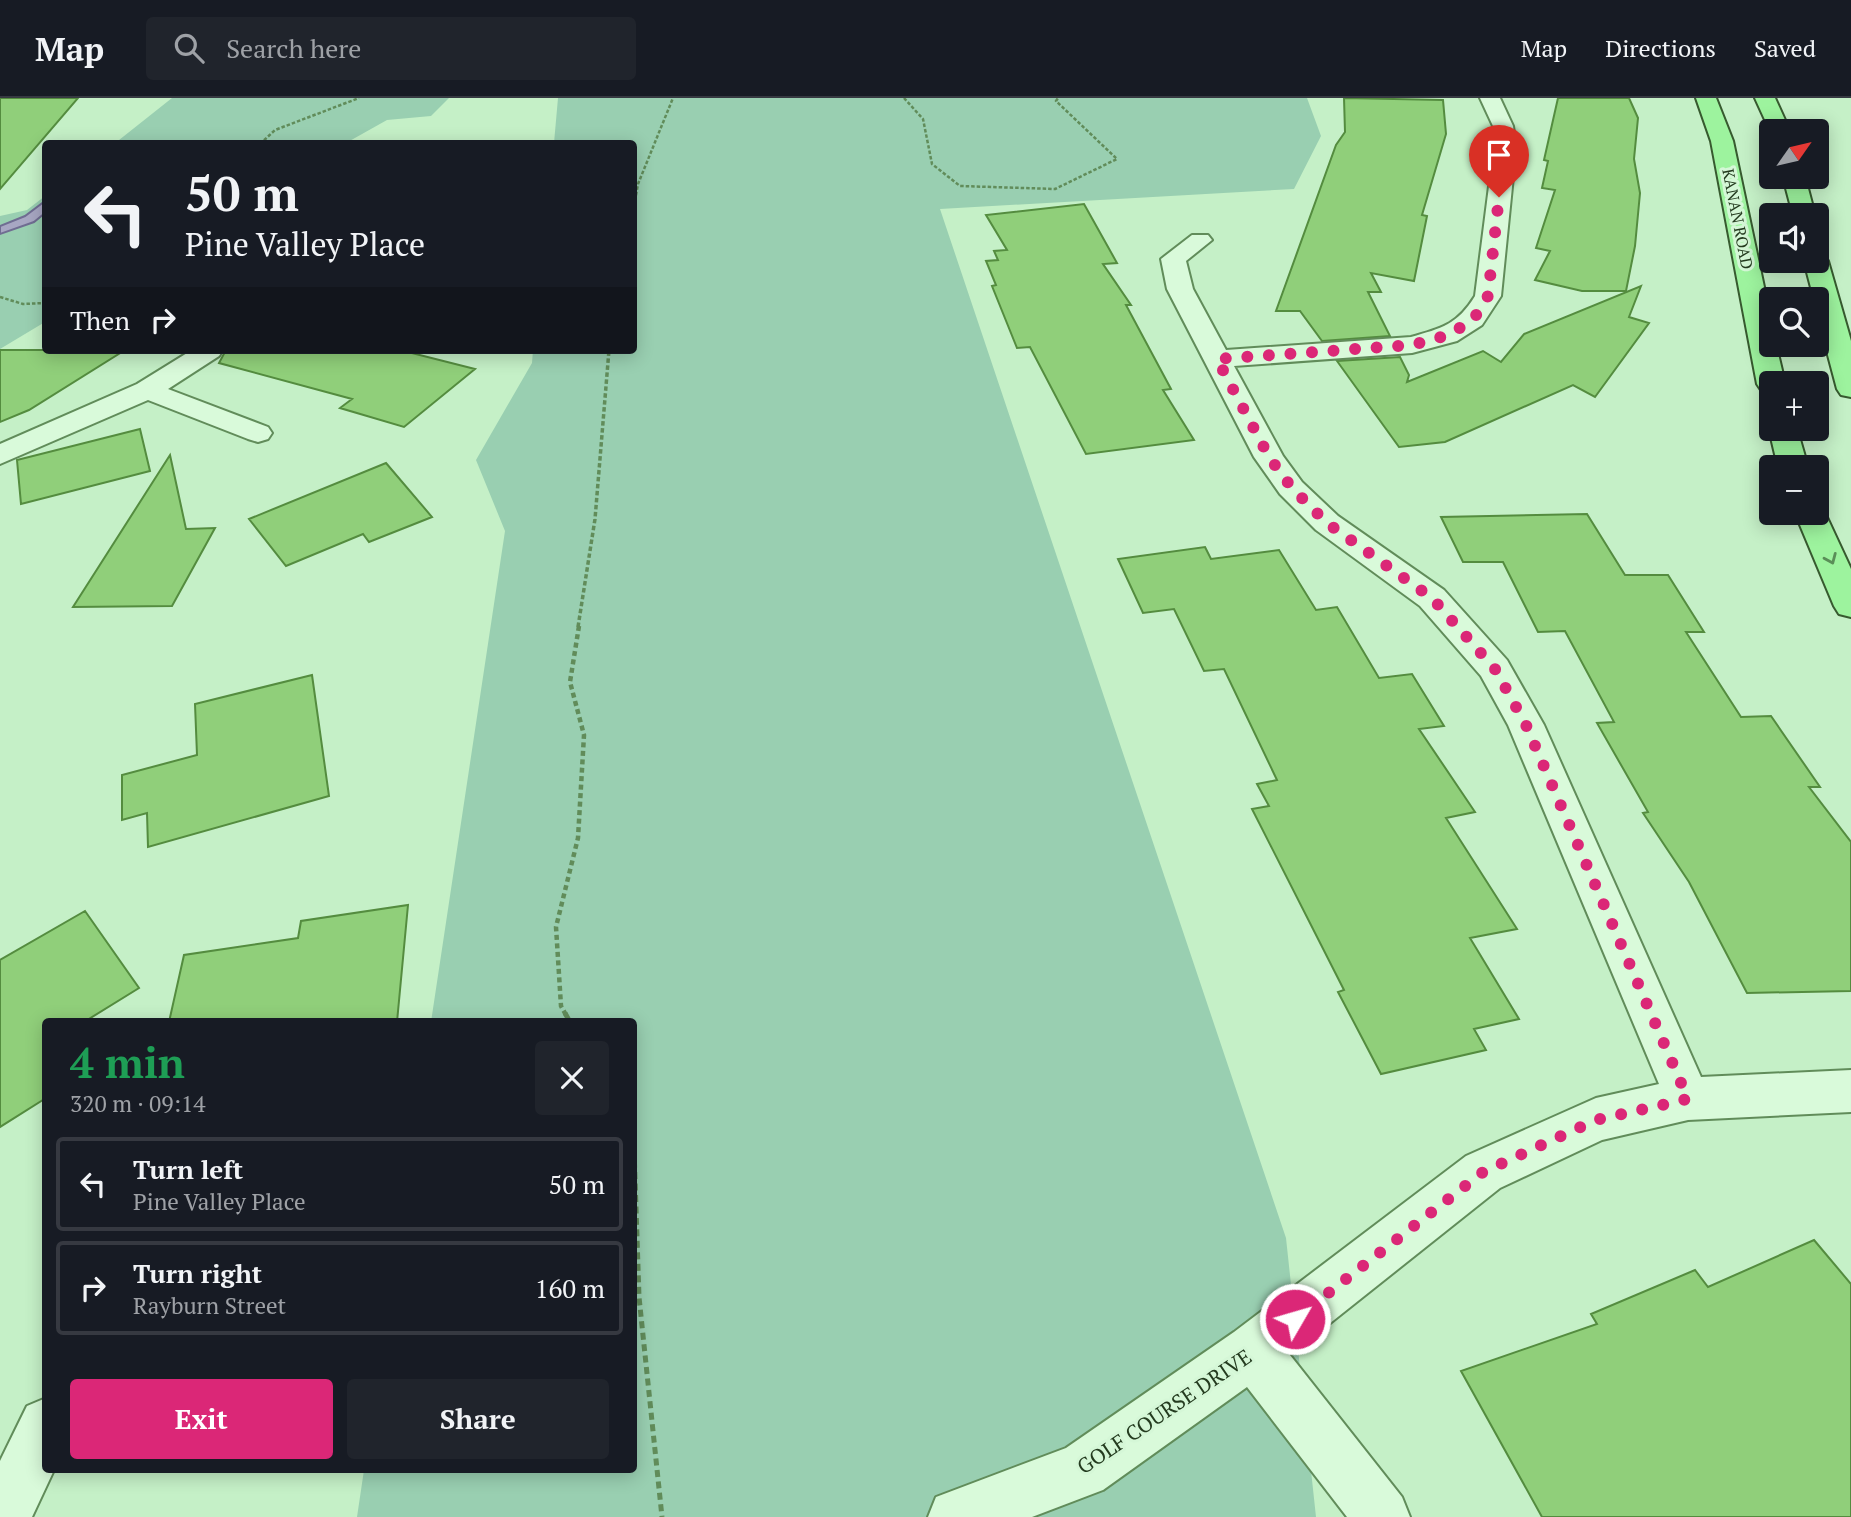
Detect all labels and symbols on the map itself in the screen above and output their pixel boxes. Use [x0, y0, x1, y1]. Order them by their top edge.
north arrow [1759, 119, 1829, 189]
pin [1469, 125, 1529, 197]
street label: KANAN ROAD [1717, 167, 1759, 271]
one-way arrow [1823, 552, 1837, 565]
position arrow [1258, 1282, 1332, 1356]
street label: GOLF COURSE DRIVE [1071, 1342, 1257, 1480]

